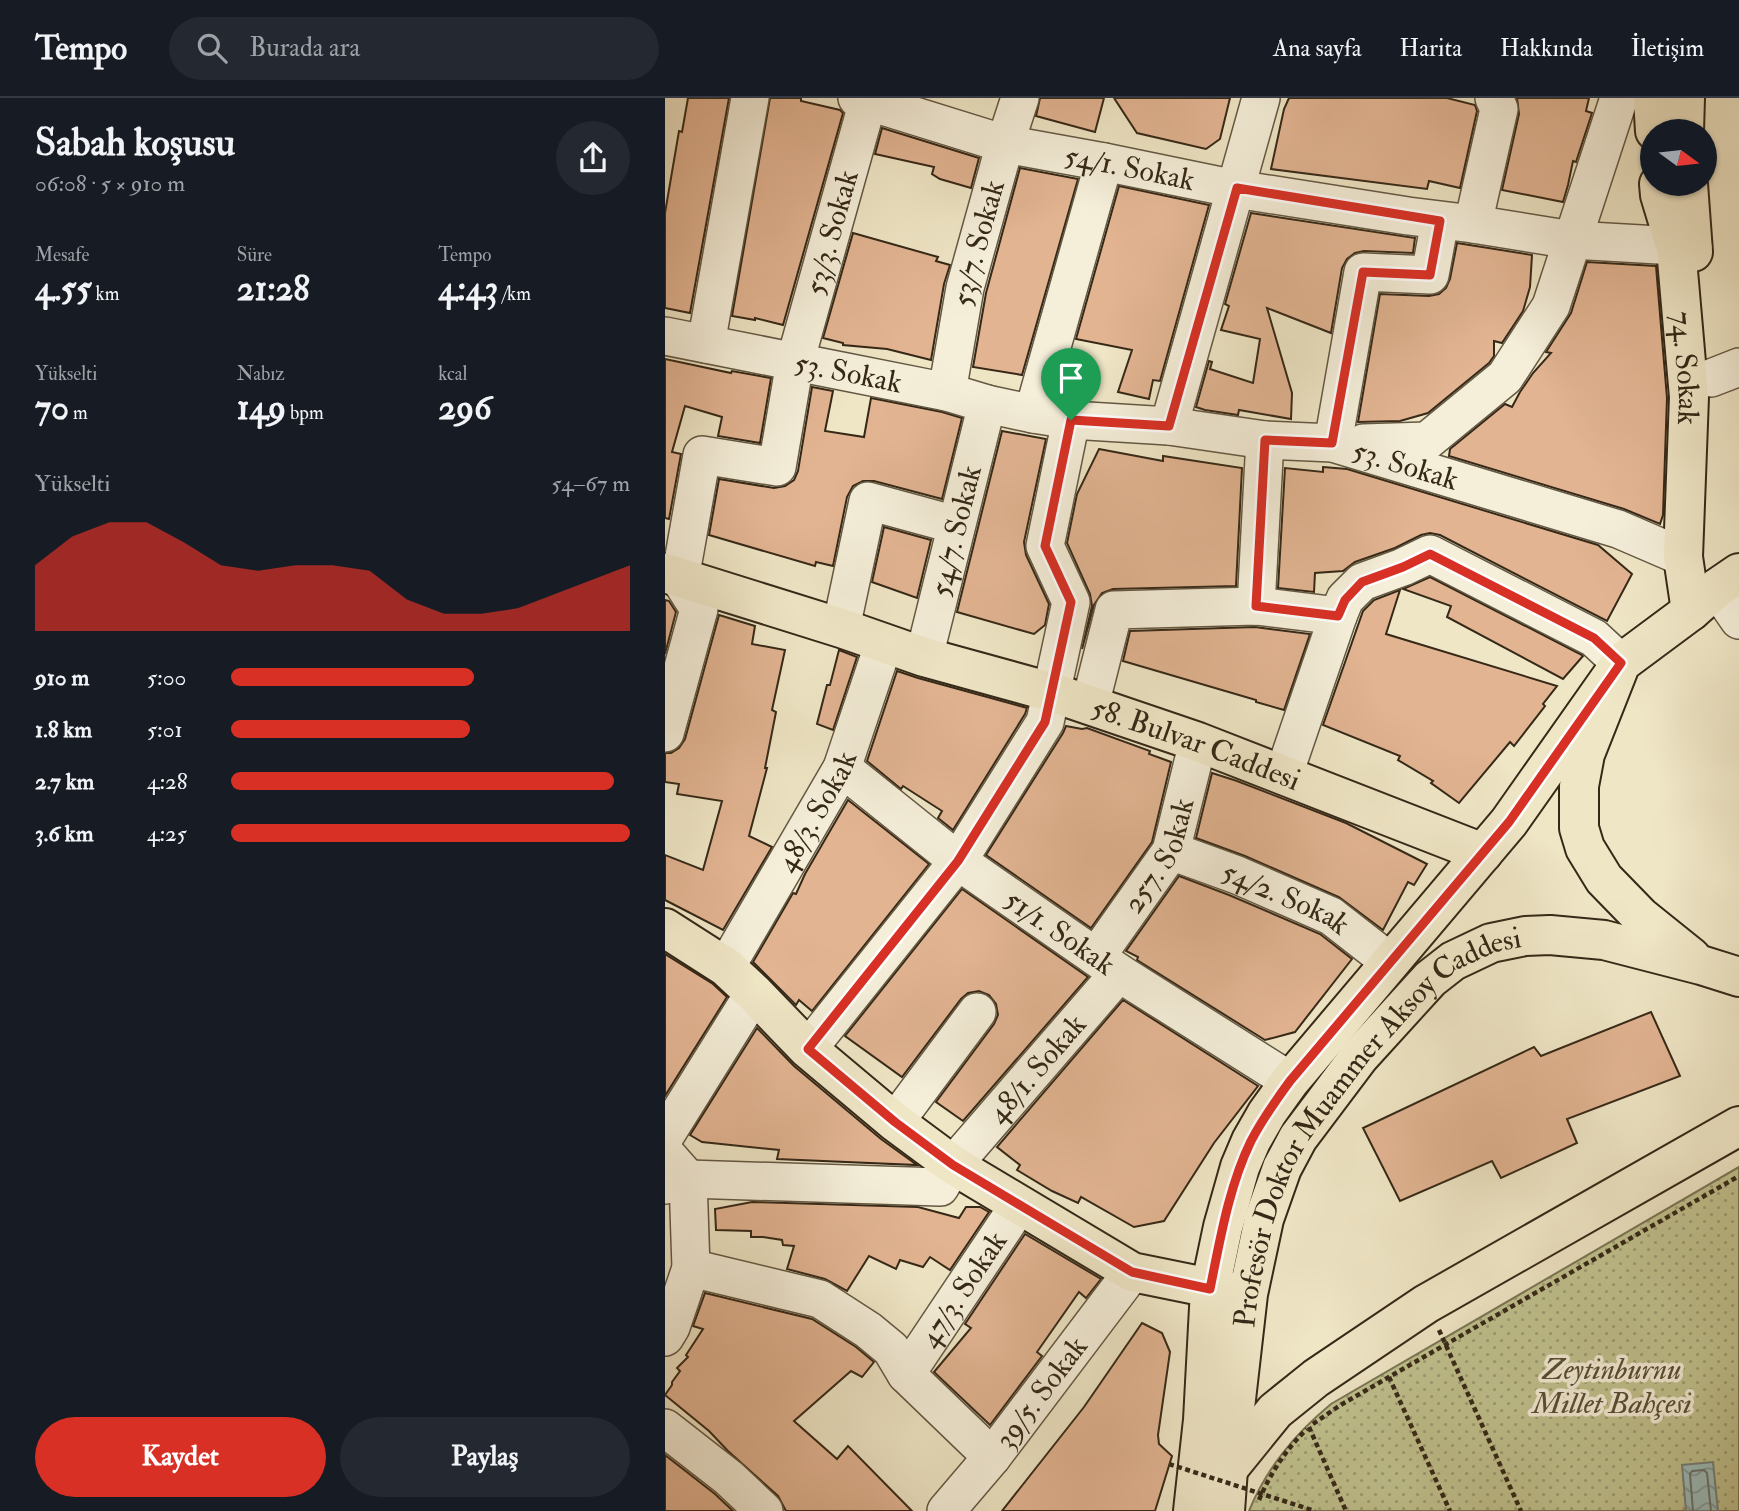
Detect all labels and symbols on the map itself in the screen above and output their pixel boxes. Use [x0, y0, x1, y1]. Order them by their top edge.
north arrow [1640, 119, 1717, 196]
street label: 54/1. Sokak [1062, 137, 1198, 199]
street label: 53/3. Sokak [797, 166, 867, 299]
street label: 53/7. Sokak [944, 176, 1013, 309]
street label: 74. Sokak [1663, 310, 1707, 426]
street label: 53. Sokak [791, 344, 905, 402]
pin [1041, 348, 1101, 420]
street label: 53. Sokak [1348, 432, 1463, 499]
street label: 54/7. Sokak [922, 461, 990, 601]
street label: 58. Bulvar Caddesi [1087, 689, 1306, 799]
street label: 48/3. Sokak [767, 747, 865, 879]
street label: 257. Sokak [1115, 794, 1202, 920]
street label: 54/2. Sokak [1217, 853, 1357, 943]
street label: 51/1. Sokak [997, 881, 1122, 984]
street label: Profesör Doktor Muammer Aksoy Caddesi [1226, 919, 1524, 1329]
street label: 48/1. Sokak [979, 1007, 1094, 1131]
street label: 47/3. Sokak [911, 1224, 1015, 1355]
street label: 39/5. Sokak [987, 1329, 1096, 1456]
park label: Zeytinburnu Millet Bahçesi [1530, 1351, 1692, 1422]

